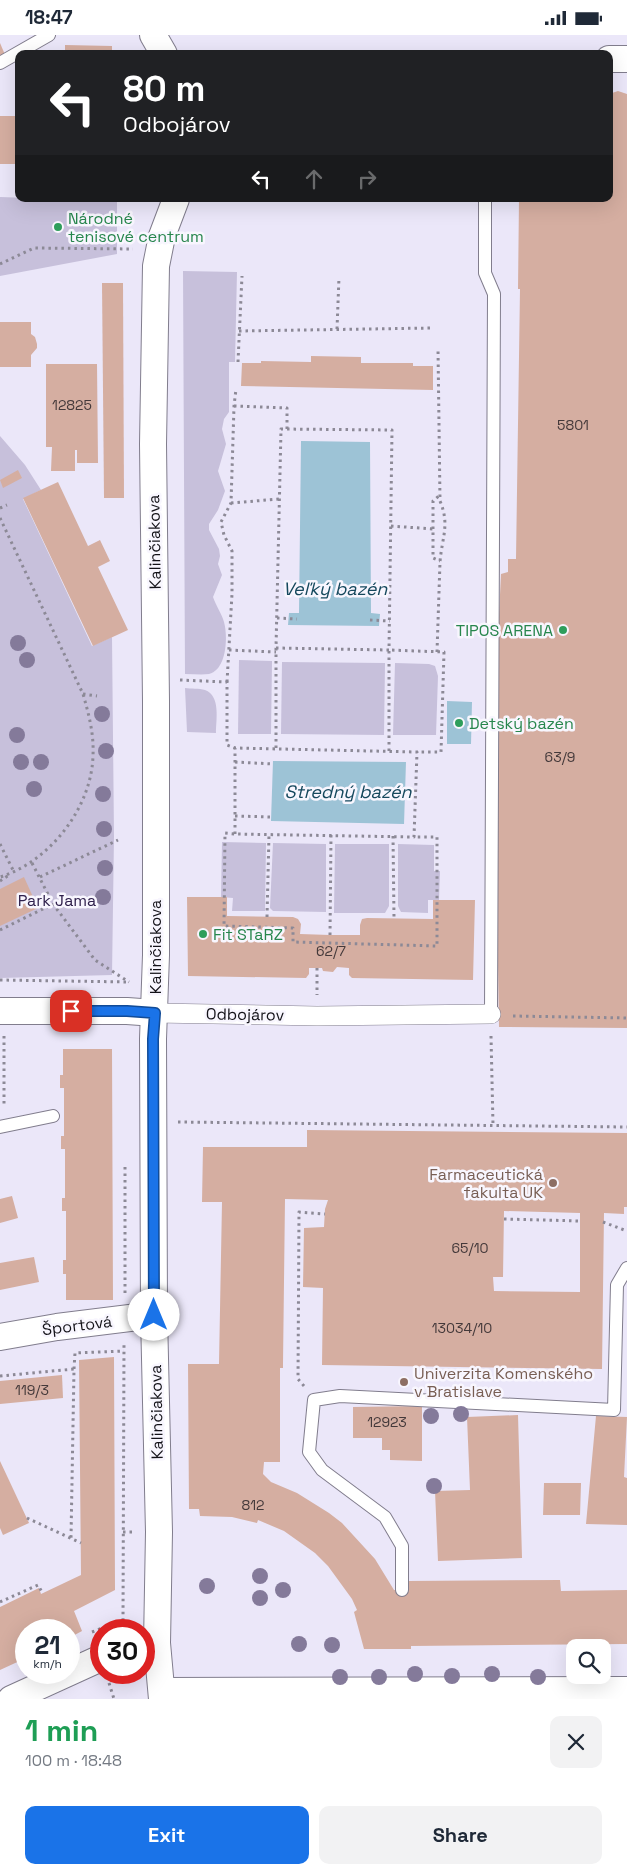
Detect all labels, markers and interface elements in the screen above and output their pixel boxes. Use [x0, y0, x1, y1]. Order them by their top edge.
text: 18:47 [25, 5, 72, 30]
text: 80 m [123, 67, 205, 111]
icon: left [40, 70, 105, 135]
text: Odbojárov [123, 110, 231, 138]
icon: left [247, 165, 275, 193]
icon: ahead [300, 165, 328, 193]
icon: right [353, 165, 381, 193]
place label: Národné tenisové centrum [68, 208, 204, 247]
marker: Národné tenisové centrum [52, 221, 64, 233]
house number: 12825 [52, 396, 92, 414]
house number: 5801 [557, 416, 589, 434]
street label: Kalinčiakova [143, 495, 166, 589]
water label: Veľký bazén [283, 577, 388, 600]
place label: TIPOS ARENA [456, 620, 553, 641]
marker: TIPOS ARENA [557, 624, 569, 636]
place label: Detský bazén [469, 713, 574, 734]
marker: Detský bazén [453, 717, 465, 729]
house number: 63/9 [545, 748, 575, 766]
water label: Stredný bazén [284, 780, 413, 803]
park label: Park Jama [18, 890, 96, 911]
street label: Kalinčiakova [145, 900, 166, 994]
place label: Fit STaRZ [213, 924, 283, 945]
marker: Fit STaRZ [197, 928, 209, 940]
house number: 62/7 [316, 942, 346, 960]
pin [50, 990, 92, 1032]
icon: arrive [57, 997, 85, 1025]
street label: Odbojárov [206, 1003, 285, 1026]
place label: Farmaceutická fakulta UK [429, 1164, 543, 1203]
marker: Farmaceutická fakulta UK [547, 1177, 559, 1189]
house number: 65/10 [452, 1239, 489, 1257]
position arrow [127, 1288, 179, 1340]
street label: Športová [41, 1311, 113, 1340]
house number: 13034/10 [432, 1319, 492, 1337]
place label: Univerzita Komenského v Bratislave [414, 1363, 593, 1402]
street label: Kalinčiakova [145, 1365, 168, 1459]
marker: Univerzita Komenského v Bratislave [398, 1376, 410, 1388]
house number: 119/3 [15, 1381, 49, 1399]
house number: 12923 [367, 1413, 407, 1431]
house number: 812 [241, 1496, 265, 1514]
speed limit sign: 30 [90, 1619, 155, 1684]
text: 21 [34, 1629, 61, 1661]
map controls [566, 1639, 611, 1684]
button: search [566, 1639, 611, 1684]
text: km/h [33, 1656, 62, 1672]
text: 1 min [25, 1711, 98, 1750]
button: close [550, 1716, 602, 1768]
text: 100 m · 18:48 [25, 1750, 122, 1771]
button: Exit [25, 1806, 309, 1864]
button: Share [319, 1806, 602, 1864]

